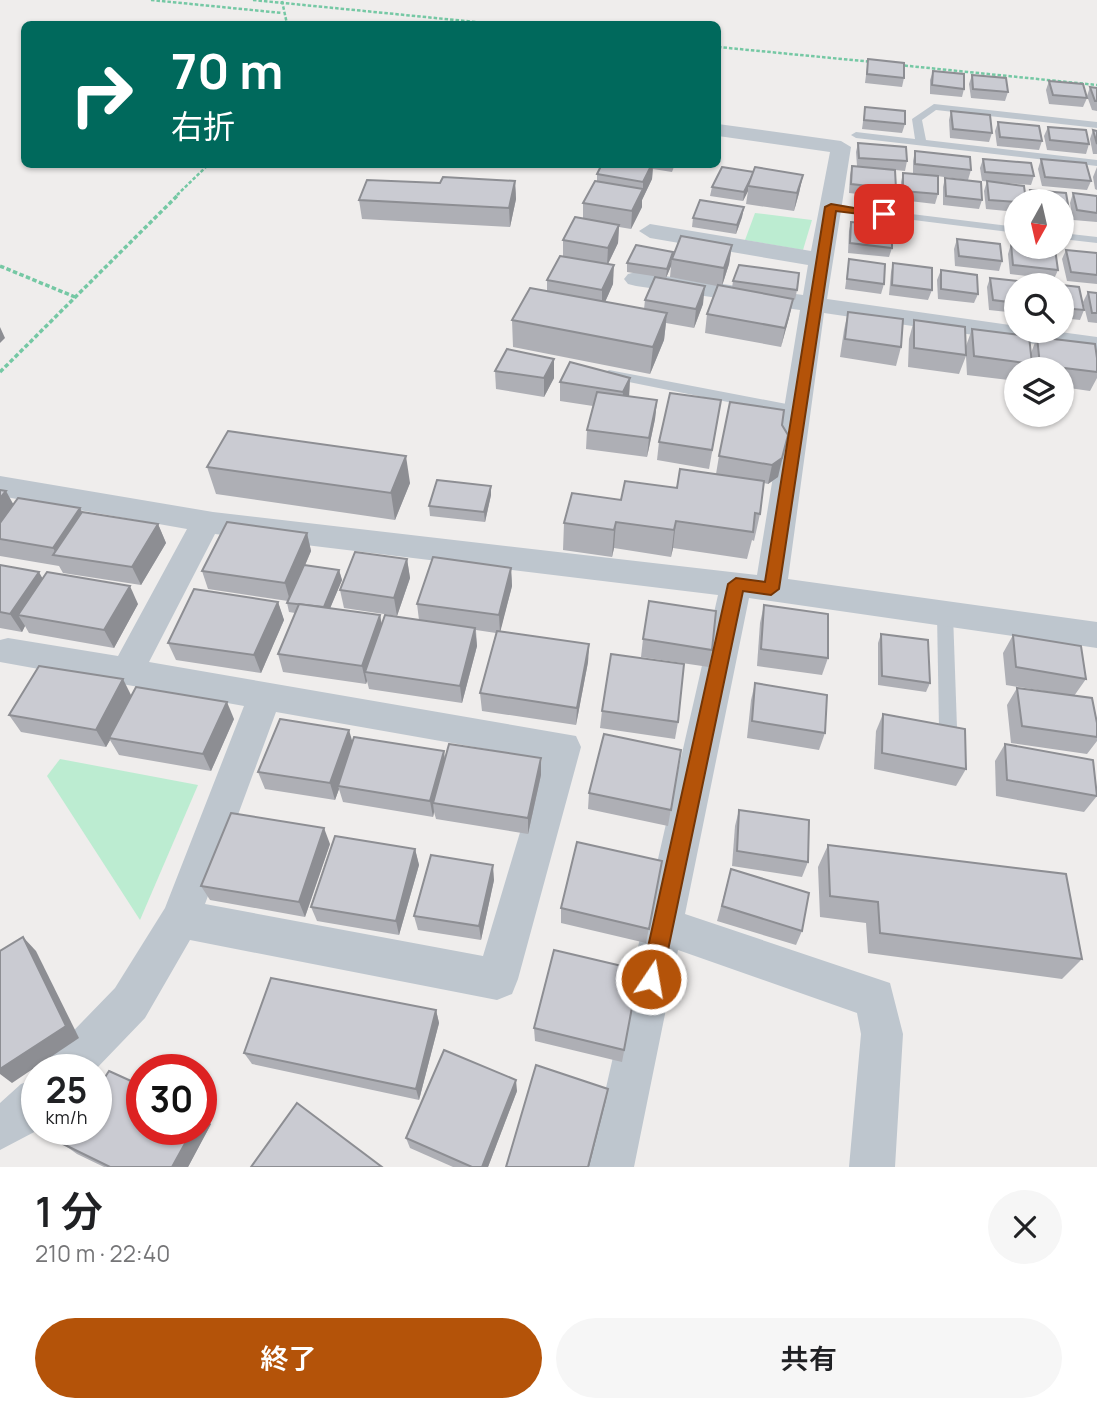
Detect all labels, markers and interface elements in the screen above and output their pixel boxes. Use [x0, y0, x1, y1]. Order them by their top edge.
text: 70 m [171, 37, 283, 104]
icon: right [56, 49, 147, 140]
text: 右折 [171, 104, 235, 148]
pin [854, 184, 914, 244]
north arrow [1004, 189, 1074, 259]
map controls [1004, 189, 1074, 427]
icon: arrive [865, 195, 903, 233]
button: search [1004, 273, 1074, 343]
button: layers [1004, 357, 1074, 427]
position arrow [614, 942, 688, 1016]
speed limit sign: 30 [126, 1054, 217, 1145]
text: 25 [46, 1066, 87, 1114]
text: km/h [46, 1105, 87, 1129]
text: 1 分 [35, 1182, 103, 1240]
button: close [988, 1190, 1062, 1264]
text: 210 m · 22:40 [35, 1237, 170, 1269]
button: 終了 [35, 1318, 542, 1398]
button: 共有 [556, 1318, 1062, 1398]

